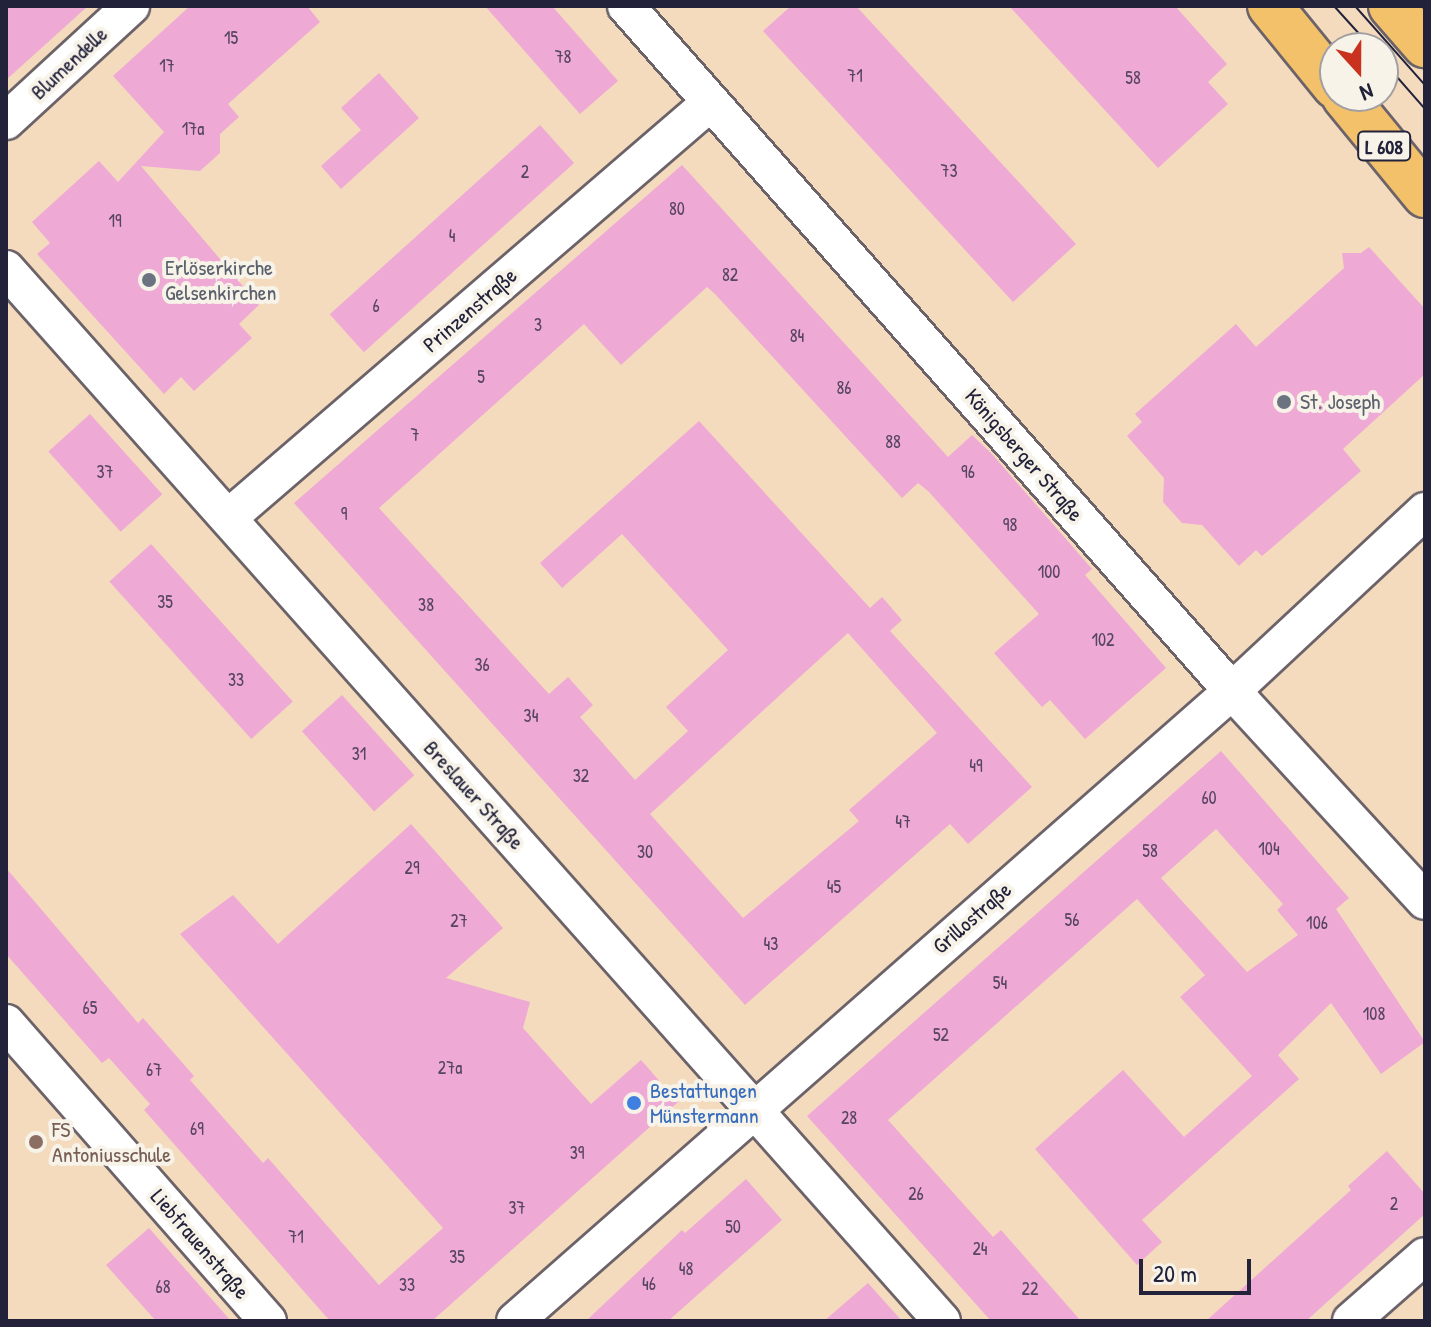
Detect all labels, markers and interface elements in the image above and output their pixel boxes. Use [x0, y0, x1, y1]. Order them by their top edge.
street label: Blumendelle [25, 21, 113, 105]
house number: 15 [224, 27, 238, 49]
north arrow [1319, 32, 1399, 112]
house number: 78 [555, 46, 571, 68]
house number: 17 [159, 55, 175, 77]
house number: 71 [847, 65, 863, 87]
house number: 58 [1125, 67, 1141, 89]
text: N [1356, 76, 1378, 109]
house number: 17a [182, 118, 204, 140]
road number: L 608 [1356, 130, 1412, 162]
house number: 73 [941, 160, 957, 182]
house number: 2 [521, 161, 529, 183]
house number: 80 [669, 198, 685, 220]
house number: 19 [108, 210, 122, 232]
house number: 4 [449, 225, 455, 247]
place label: Erlöserkirche Gelsenkirchen [165, 254, 276, 306]
street label: Prinzenstraße [418, 262, 522, 358]
house number: 82 [722, 264, 738, 286]
marker: Erlöserkirche Gelsenkirchen [140, 271, 158, 289]
house number: 6 [372, 295, 380, 317]
house number: 3 [534, 314, 542, 336]
house number: 84 [790, 325, 804, 347]
house number: 5 [477, 366, 485, 388]
house number: 86 [837, 377, 851, 399]
street label: Königsberger Straße [959, 383, 1089, 527]
place label: St. Joseph [1300, 389, 1380, 415]
marker: St. Joseph [1275, 393, 1293, 411]
house number: 7 [411, 424, 419, 446]
house number: 88 [885, 431, 901, 453]
house number: 37 [97, 461, 113, 483]
house number: 96 [961, 461, 975, 483]
house number: 9 [341, 503, 347, 525]
house number: 98 [1003, 514, 1017, 536]
house number: 100 [1038, 561, 1060, 583]
house number: 35 [157, 591, 173, 613]
house number: 38 [418, 594, 434, 616]
house number: 102 [1091, 629, 1115, 651]
house number: 36 [474, 654, 490, 676]
house number: 33 [228, 669, 244, 691]
house number: 34 [524, 705, 538, 727]
street label: Breslauer Straße [418, 735, 530, 855]
house number: 31 [352, 743, 366, 765]
house number: 49 [969, 755, 983, 777]
house number: 32 [573, 765, 589, 787]
house number: 60 [1201, 787, 1217, 809]
house number: 47 [895, 811, 911, 833]
house number: 104 [1258, 838, 1280, 860]
house number: 58 [1142, 840, 1158, 862]
house number: 30 [637, 841, 653, 863]
house number: 29 [404, 857, 420, 879]
house number: 45 [827, 876, 841, 898]
street label: Grillostraße [927, 877, 1017, 959]
house number: 56 [1065, 909, 1079, 931]
house number: 27 [450, 910, 468, 932]
house number: 106 [1306, 912, 1328, 934]
house number: 43 [764, 933, 778, 955]
house number: 54 [993, 972, 1007, 994]
house number: 65 [83, 997, 97, 1019]
house number: 108 [1363, 1003, 1385, 1025]
house number: 52 [933, 1024, 949, 1046]
house number: 27a [438, 1057, 462, 1079]
house number: 67 [146, 1059, 162, 1081]
place label: Bestattungen Münstermann [650, 1077, 759, 1128]
marker: Bestattungen Münstermann [625, 1094, 643, 1112]
house number: 28 [841, 1107, 857, 1129]
place label: FS Antoniusschule [52, 1116, 171, 1168]
house number: 69 [190, 1118, 204, 1140]
marker: FS Antoniusschule [27, 1133, 45, 1151]
house number: 39 [570, 1142, 584, 1164]
house number: 26 [908, 1183, 924, 1205]
street label: Liebfrauenstraße [145, 1184, 255, 1304]
house number: 2 [1390, 1193, 1398, 1215]
house number: 37 [509, 1197, 525, 1219]
house number: 50 [725, 1216, 741, 1238]
house number: 71 [288, 1226, 304, 1248]
house number: 24 [972, 1238, 988, 1260]
scale bar [1143, 1243, 1255, 1293]
house number: 35 [449, 1246, 465, 1268]
text: 20 m [1153, 1257, 1197, 1289]
house number: 48 [679, 1258, 693, 1280]
house number: 46 [642, 1273, 656, 1295]
house number: 33 [399, 1274, 415, 1296]
house number: 68 [156, 1276, 170, 1298]
house number: 22 [1022, 1278, 1038, 1300]

